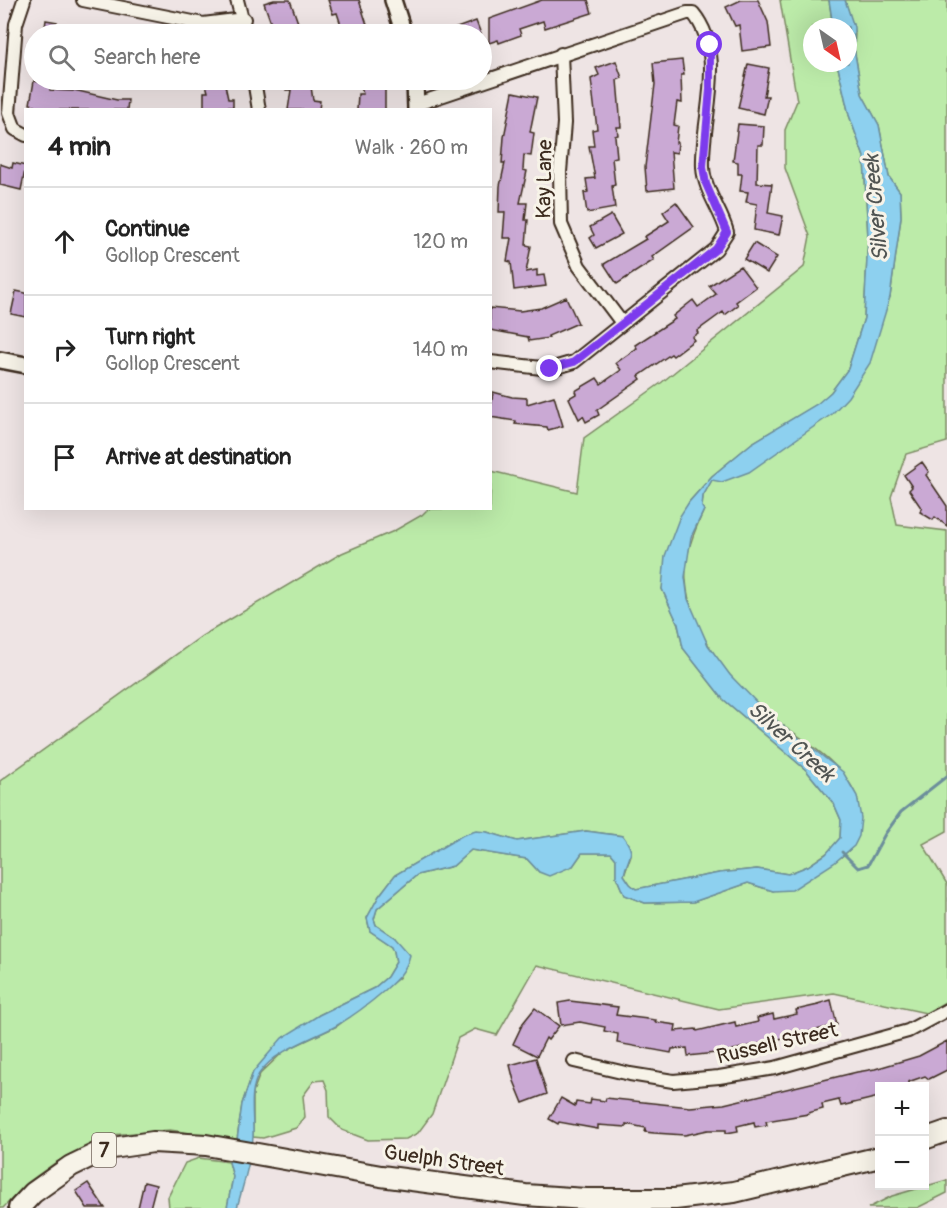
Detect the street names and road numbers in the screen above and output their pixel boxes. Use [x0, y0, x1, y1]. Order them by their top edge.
street label: Kay Lane [530, 139, 559, 219]
street label: Russell Street [714, 1016, 841, 1071]
road number: 7 [92, 1133, 116, 1167]
street label: Guelph Street [382, 1139, 506, 1182]

